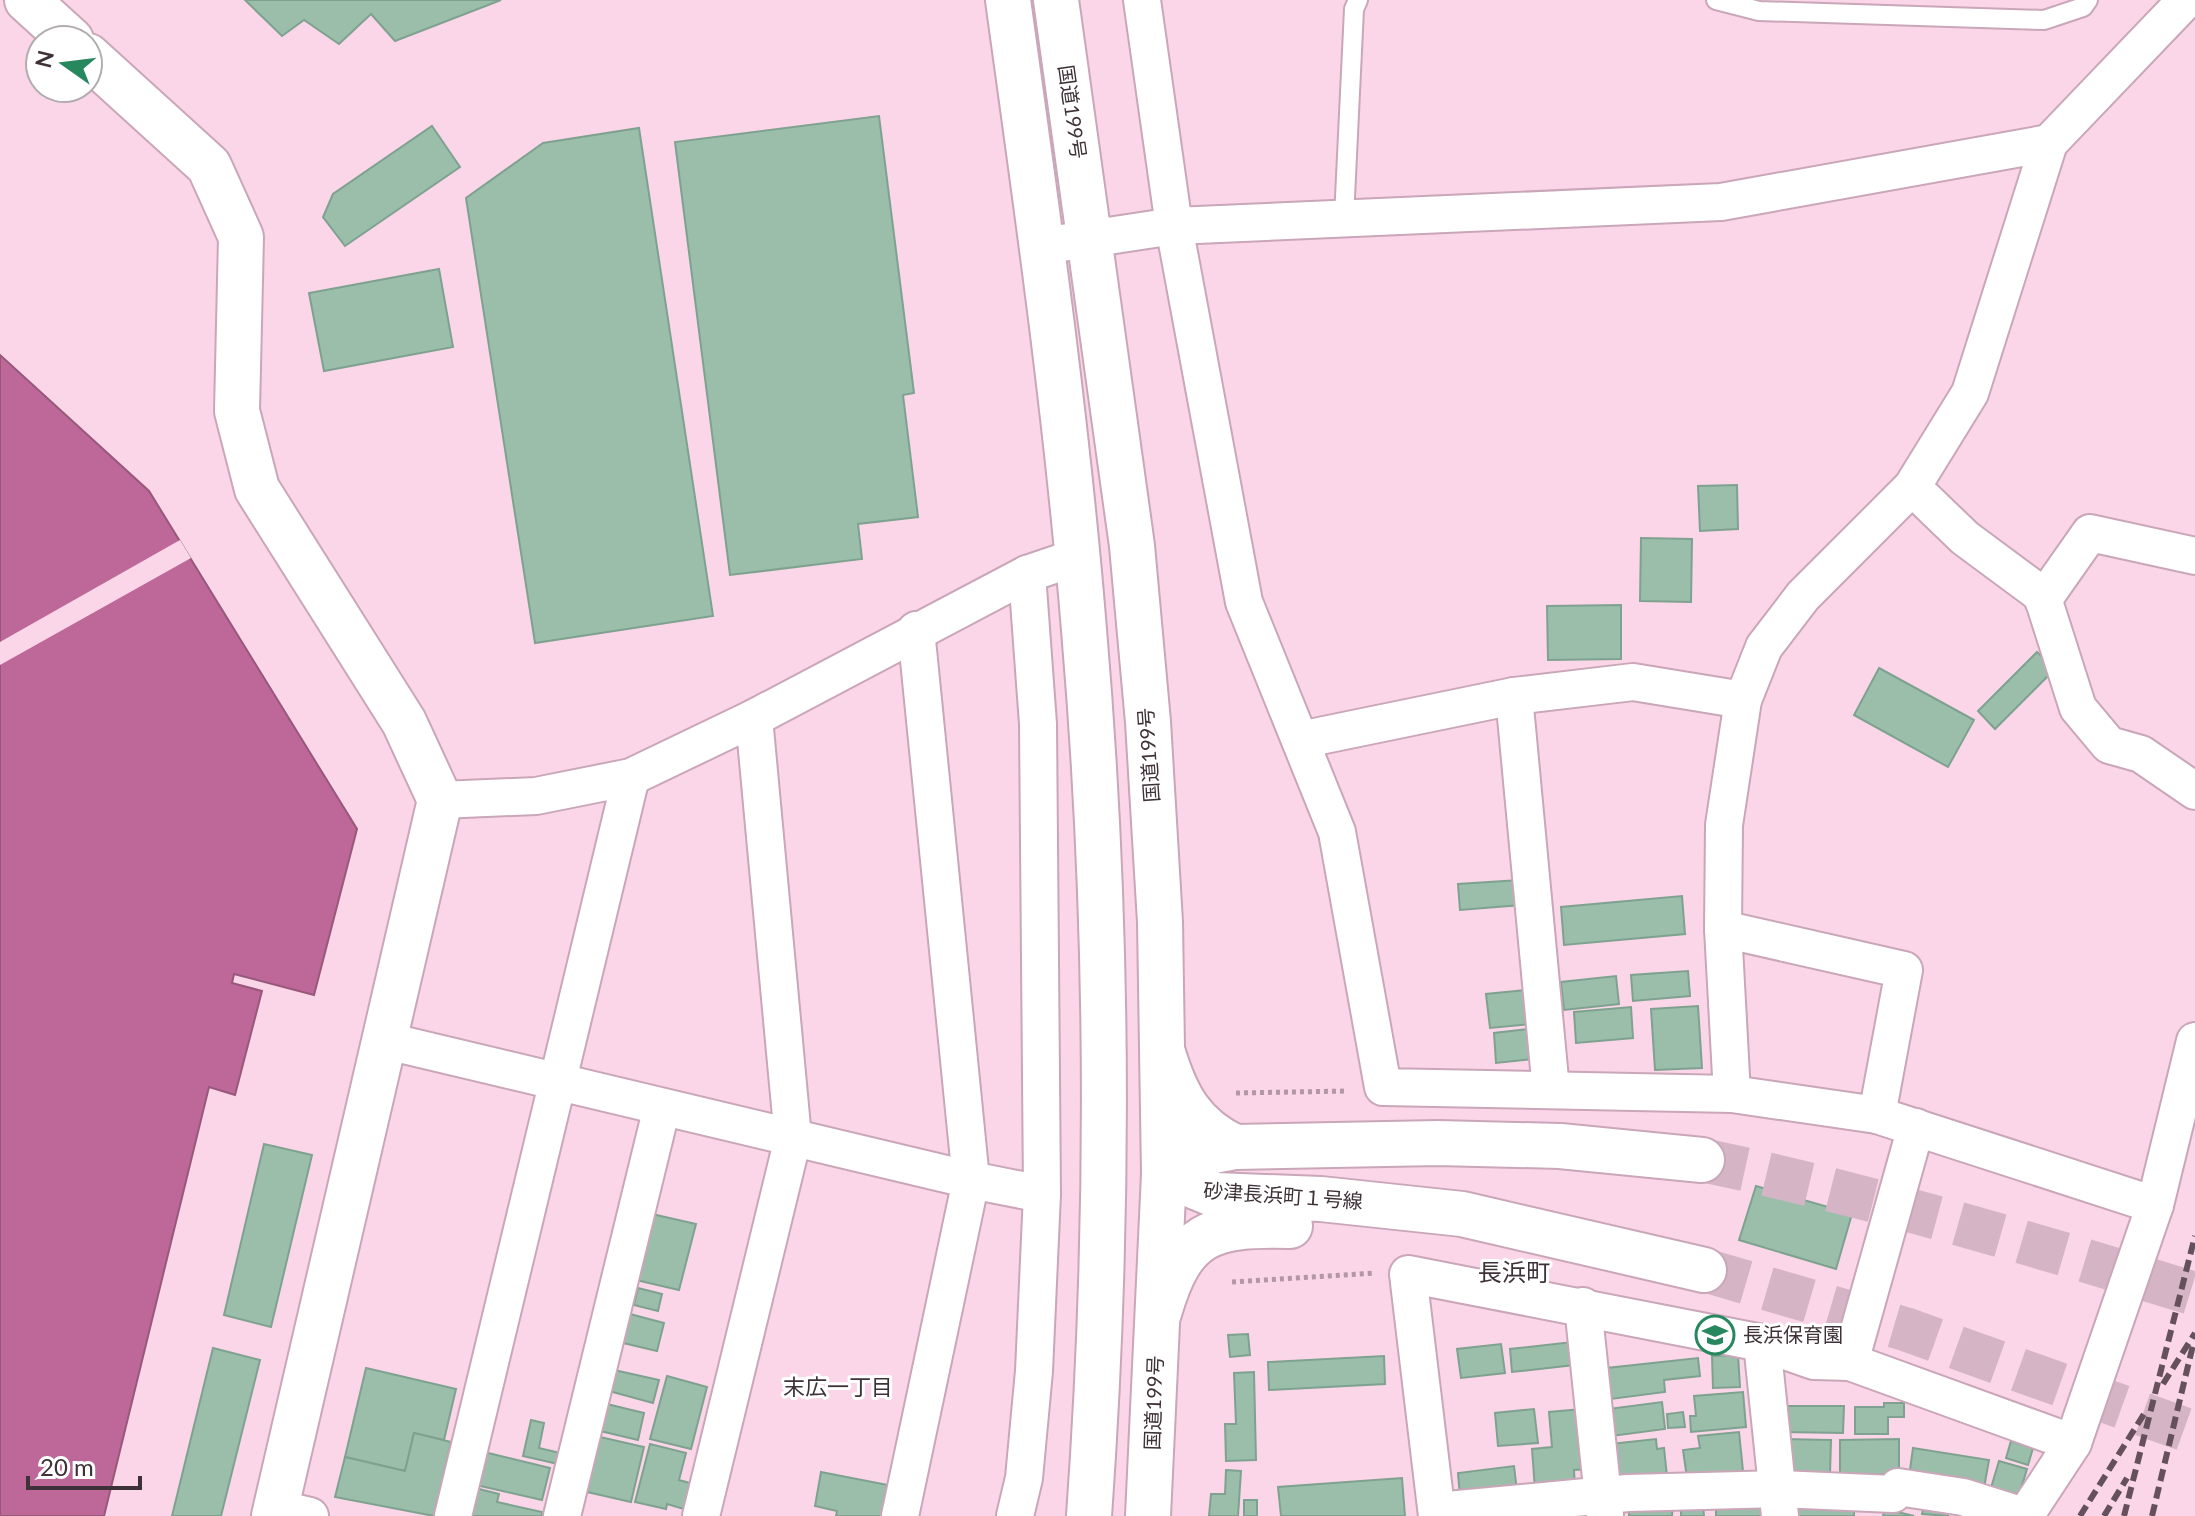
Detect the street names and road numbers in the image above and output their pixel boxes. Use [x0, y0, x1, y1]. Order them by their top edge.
street label: 国道199号 [1055, 63, 1091, 160]
street label: 国道199号 [1133, 707, 1163, 803]
street label: 砂津長浜町１号線 [1202, 1177, 1364, 1213]
street label: 国道199号 [1139, 1355, 1167, 1451]

